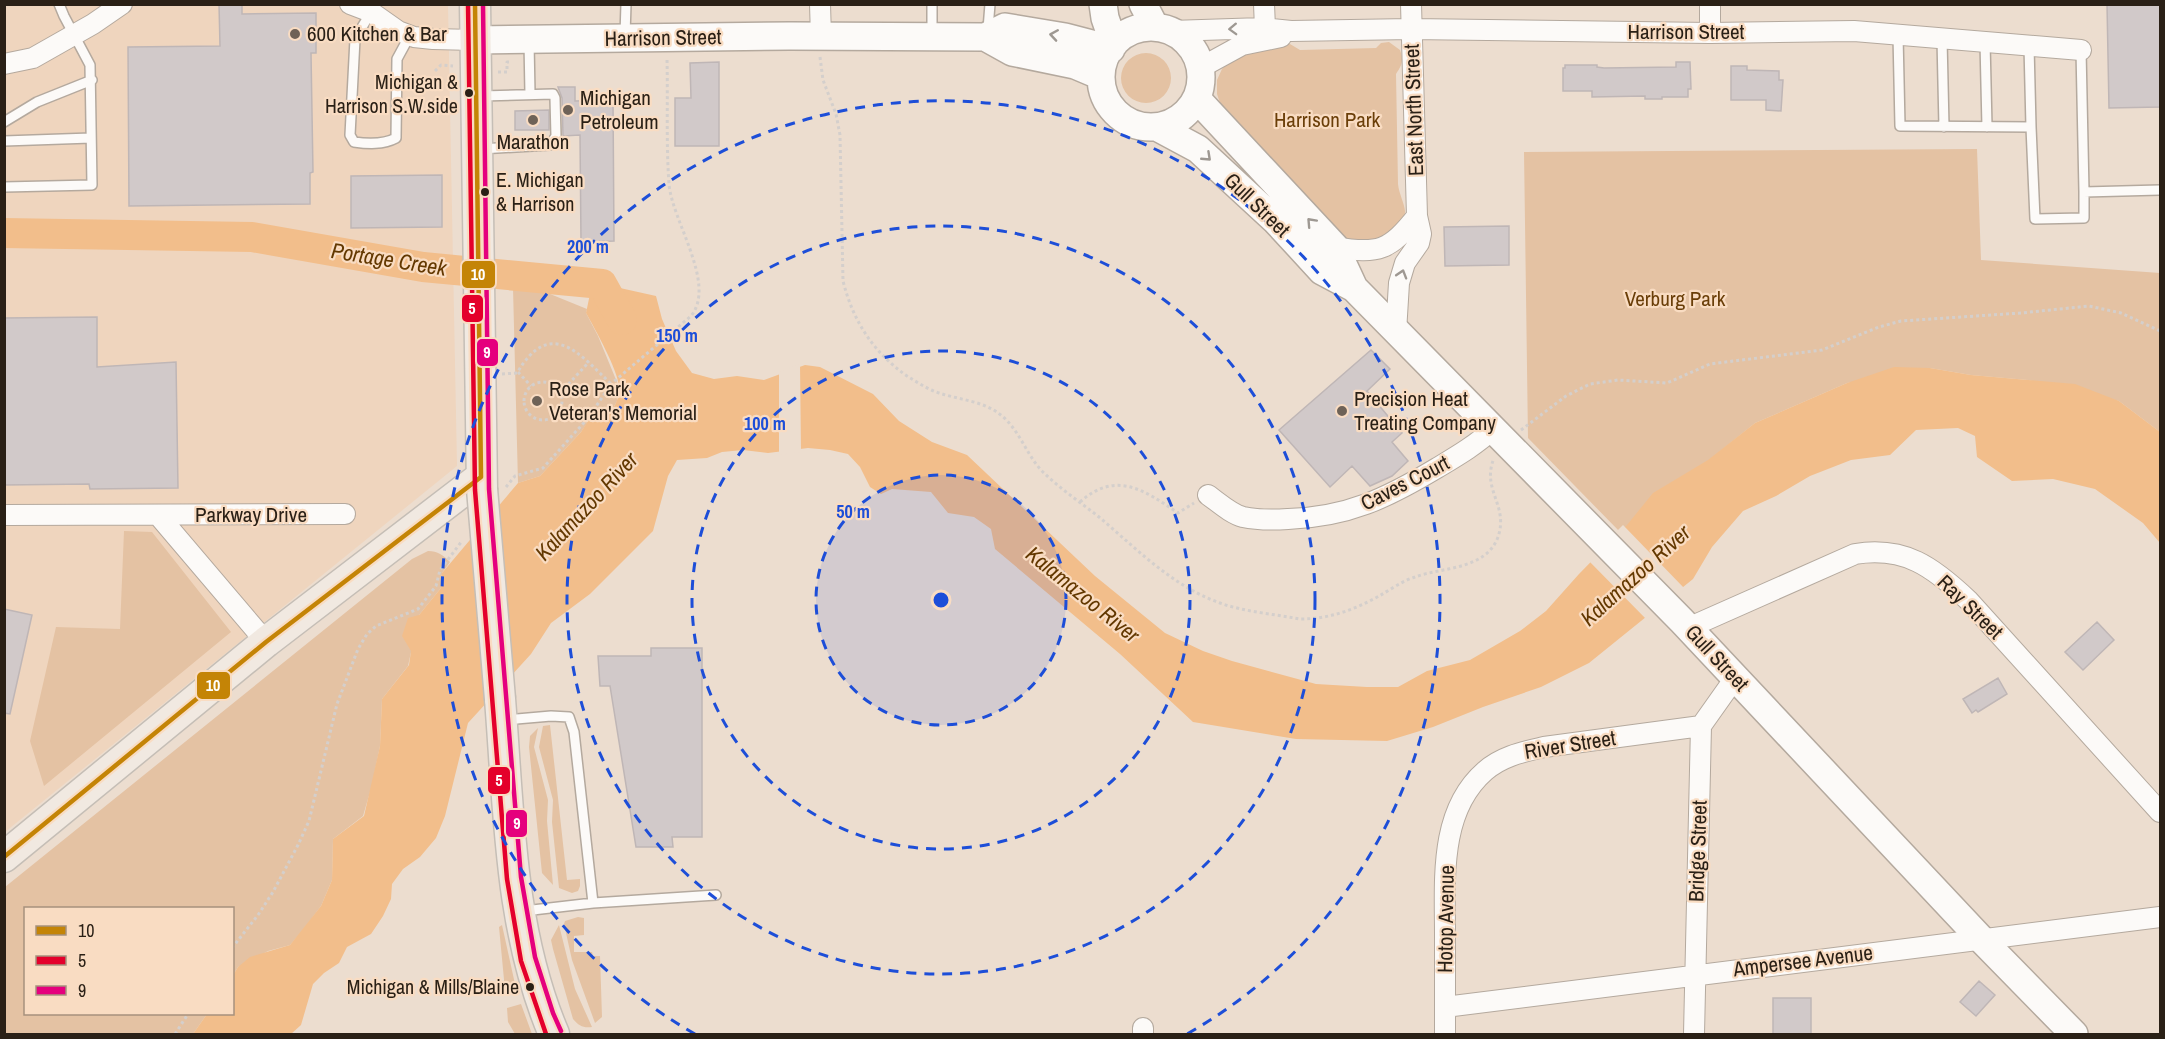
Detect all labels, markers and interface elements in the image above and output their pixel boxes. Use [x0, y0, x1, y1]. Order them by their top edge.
street label: Harrison Street [1628, 17, 1745, 46]
place label: 600 Kitchen & Bar [307, 19, 447, 48]
street label: Harrison Street [604, 22, 722, 53]
one-way arrow [1229, 23, 1238, 35]
marker: 600 Kitchen & Bar [288, 27, 302, 41]
one-way arrow [1049, 29, 1059, 42]
street label: East North Street [1397, 43, 1430, 177]
place label: Michigan & Harrison S.W.side [325, 68, 458, 119]
place label: Michigan Petroleum [580, 83, 658, 136]
marker: Michigan & Harrison S.W.side [463, 87, 475, 99]
marker: Michigan Petroleum [561, 103, 575, 117]
park label: Harrison Park [1274, 105, 1380, 134]
marker: Marathon [526, 113, 540, 127]
place label: Marathon [497, 127, 569, 156]
one-way arrow [1200, 150, 1211, 161]
place label: E. Michigan & Harrison [496, 166, 584, 217]
street label: Gull Street [1218, 166, 1297, 243]
marker: E. Michigan & Harrison [479, 186, 491, 198]
one-way arrow [1307, 218, 1318, 228]
text: 200 m [567, 234, 609, 259]
water label: Portage Creek [329, 235, 450, 283]
line badge: 10 [461, 260, 496, 289]
text: 10 [471, 263, 485, 285]
one-way arrow [1395, 269, 1407, 280]
park label: Verburg Park [1625, 284, 1726, 313]
line badge: 5 [461, 294, 484, 323]
text: 5 [468, 297, 476, 319]
text: 150 m [656, 323, 698, 348]
line badge: 9 [476, 338, 499, 367]
text: 9 [483, 341, 491, 363]
place label: Rose Park Veteran's Memorial [549, 374, 697, 427]
place label: Precision Heat Treating Company [1354, 384, 1496, 437]
marker: Rose Park Veteran's Memorial [530, 394, 544, 408]
marker: Precision Heat Treating Company [1335, 404, 1349, 418]
text: 100 m [744, 411, 786, 436]
water label: Kalamazoo River [528, 444, 645, 567]
street label: Caves Court [1356, 448, 1454, 517]
text: 50 m [836, 499, 870, 524]
street label: Parkway Drive [195, 500, 307, 529]
water label: Kalamazoo River [1574, 517, 1697, 632]
water label: Kalamazoo River [1020, 539, 1147, 650]
street label: Ray Street [1931, 568, 2010, 645]
centre of rings [931, 590, 951, 610]
street label: Gull Street [1679, 618, 1756, 697]
line badge: 10 [196, 671, 231, 700]
text: 10 [206, 674, 220, 696]
street label: River Street [1522, 723, 1618, 766]
line badge: 5 [487, 766, 511, 795]
text: 5 [495, 769, 503, 791]
street label: Bridge Street [1681, 800, 1714, 902]
line badge: 9 [505, 809, 528, 838]
text: 9 [513, 812, 521, 834]
street label: Hotop Avenue [1430, 865, 1461, 973]
legend [24, 907, 234, 1015]
text: 10 [78, 918, 94, 943]
street label: Ampersee Avenue [1730, 938, 1874, 984]
text: 5 [78, 948, 86, 973]
place label: Michigan & Mills/Blaine [347, 973, 519, 1000]
text: 9 [78, 978, 86, 1003]
marker: Michigan & Mills/Blaine [524, 981, 536, 993]

